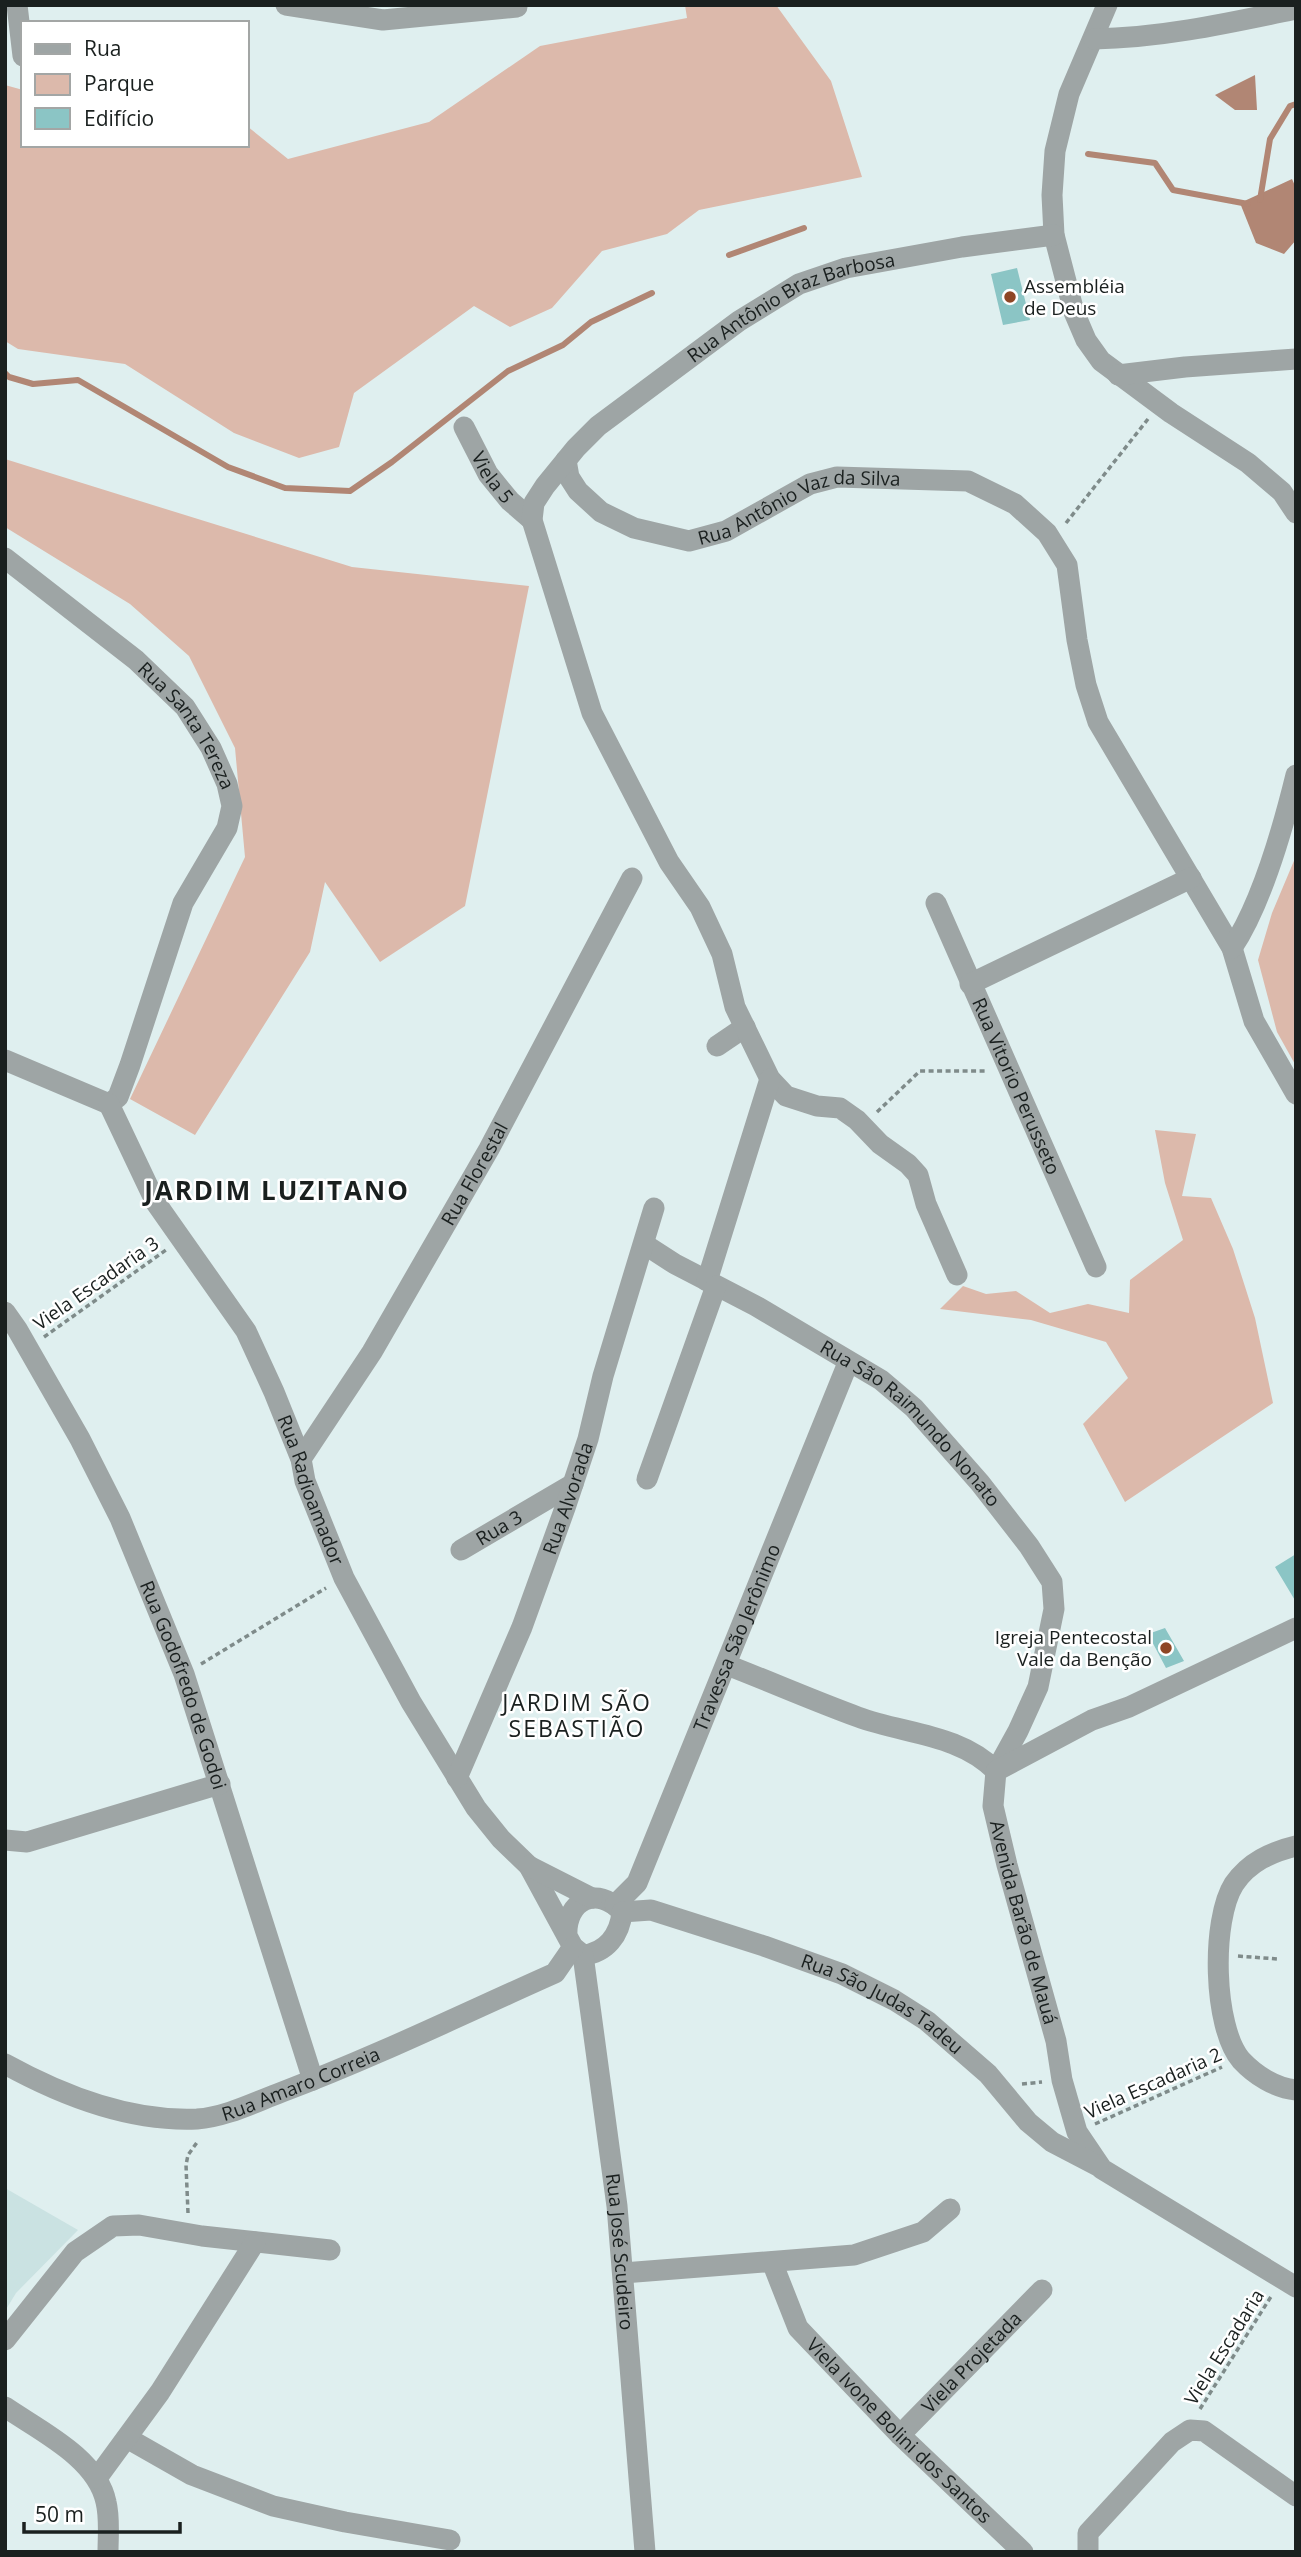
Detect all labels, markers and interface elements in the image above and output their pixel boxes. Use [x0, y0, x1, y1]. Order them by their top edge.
legend [21, 21, 248, 147]
text: Rua [84, 34, 122, 62]
text: Parque [84, 69, 154, 97]
text: Edifício [84, 104, 154, 132]
street label: Rua Antônio Braz Barbosa [682, 246, 897, 368]
place label: Assembléia de Deus [1024, 273, 1125, 321]
marker: Assembléia de Deus [1002, 289, 1018, 305]
street label: Viela 5 [466, 447, 520, 509]
street label: Rua Antônio Vaz da Silva [695, 464, 901, 551]
street label: Rua Santa Tereza [132, 656, 241, 793]
street label: Rua Vitorio Perusseto [966, 994, 1067, 1179]
street label: Rua Florestal [435, 1118, 514, 1230]
district label: JARDIM LUZITANO [142, 1172, 410, 1208]
street label: Viela Escadaria 3 [28, 1230, 164, 1336]
street label: Rua São Raimundo Nonato [815, 1334, 1007, 1512]
street label: Rua Radioamador [271, 1411, 351, 1569]
street label: Rua Alvorada [536, 1439, 599, 1558]
street label: Rua 3 [471, 1504, 527, 1551]
street label: Travessa São Jerônimo [687, 1540, 786, 1735]
street label: Rua Godofredo de Godoi [134, 1577, 233, 1793]
place label: Igreja Pentecostal Vale da Benção [995, 1624, 1152, 1672]
marker: Igreja Pentecostal Vale da Benção [1158, 1640, 1174, 1656]
district label: JARDIM SÃO SEBASTIÃO [500, 1686, 652, 1744]
street label: Avenida Barão de Mauá [984, 1818, 1064, 2027]
street label: Rua São Judas Tadeu [797, 1947, 969, 2060]
street label: Rua Amaro Correia [218, 2041, 384, 2127]
street label: Viela Escadaria 2 [1080, 2041, 1226, 2125]
street label: Rua José Scudeiro [600, 2171, 640, 2331]
street label: Viela Escadaria [1178, 2284, 1270, 2410]
street label: Viela Projetada [916, 2306, 1027, 2419]
street label: Viela Ivone Bolini dos Santos [801, 2332, 998, 2529]
scale bar [24, 2490, 180, 2534]
text: 50 m [35, 2500, 84, 2528]

